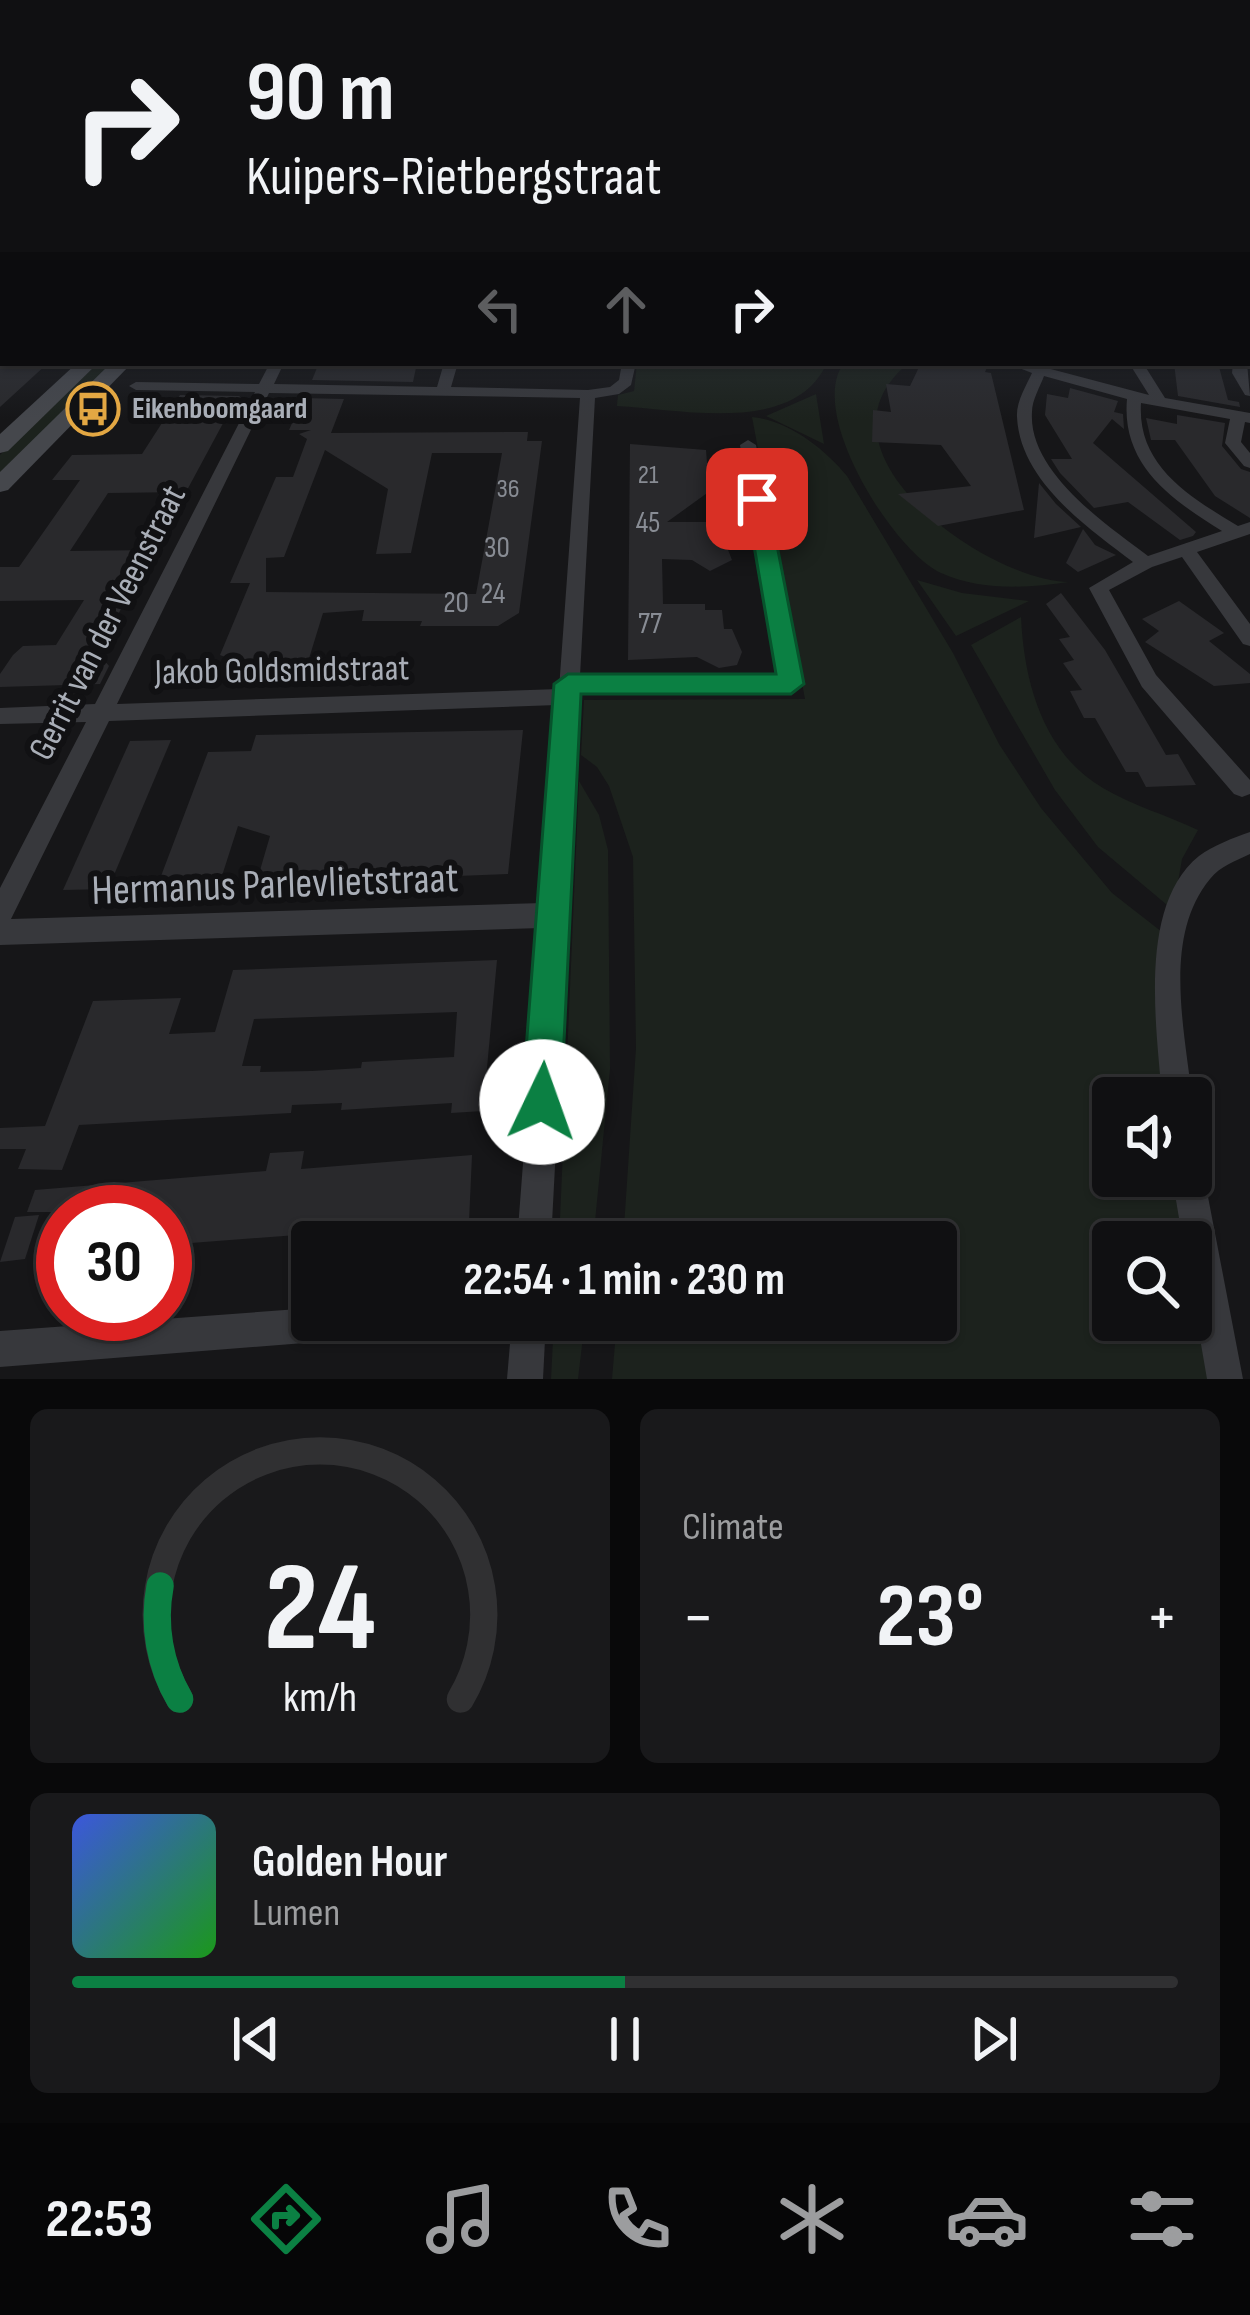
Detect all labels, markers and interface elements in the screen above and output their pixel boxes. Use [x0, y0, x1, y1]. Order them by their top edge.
text: 90 m [246, 43, 395, 144]
icon: right [48, 48, 204, 204]
text: Kuipers-Rietbergstraat [246, 145, 662, 210]
icon: left [467, 276, 533, 342]
icon: ahead [593, 276, 659, 342]
icon: right [719, 276, 785, 342]
bus stop icon: Eikenboomgaard [65, 381, 121, 437]
place label: Eikenboomgaard [132, 391, 307, 427]
pin [706, 448, 808, 550]
house number: 21 [638, 459, 659, 491]
icon: arrive [724, 466, 790, 532]
house number: 36 [496, 473, 520, 505]
street label: Gerrit van der Veenstraat [20, 479, 196, 767]
house number: 45 [636, 505, 660, 541]
house number: 30 [484, 530, 510, 566]
house number: 24 [481, 576, 505, 612]
house number: 20 [443, 585, 469, 621]
house number: 77 [638, 606, 662, 642]
street label: Jakob Goldsmidstraat [153, 647, 410, 695]
street label: Hermanus Parlevlietstraat [91, 853, 459, 917]
position arrow [479, 1039, 605, 1165]
map controls [1092, 1077, 1212, 1341]
button: sound [1092, 1077, 1212, 1197]
speed limit sign: 30 [36, 1185, 192, 1341]
button: search [1092, 1221, 1212, 1341]
text: 22:54 · 1 min · 230 m [463, 1253, 785, 1308]
text: Climate [682, 1504, 784, 1551]
text: 24 [264, 1536, 376, 1685]
text: 23° [876, 1564, 984, 1672]
text: − [682, 1579, 714, 1658]
text: + [1146, 1579, 1178, 1658]
text: km/h [283, 1672, 357, 1724]
text: Golden Hour [252, 1835, 447, 1890]
text: Lumen [252, 1890, 340, 1937]
icon: previous [223, 2006, 289, 2072]
icon: pause [592, 2006, 658, 2072]
icon: next [961, 2006, 1027, 2072]
icon: directions [244, 2177, 328, 2261]
icon: music [419, 2177, 503, 2261]
icon: phone [595, 2177, 679, 2261]
icon: climate [770, 2177, 854, 2261]
icon: car [945, 2177, 1029, 2261]
icon: filters [1120, 2177, 1204, 2261]
text: 22:53 [46, 2187, 153, 2252]

